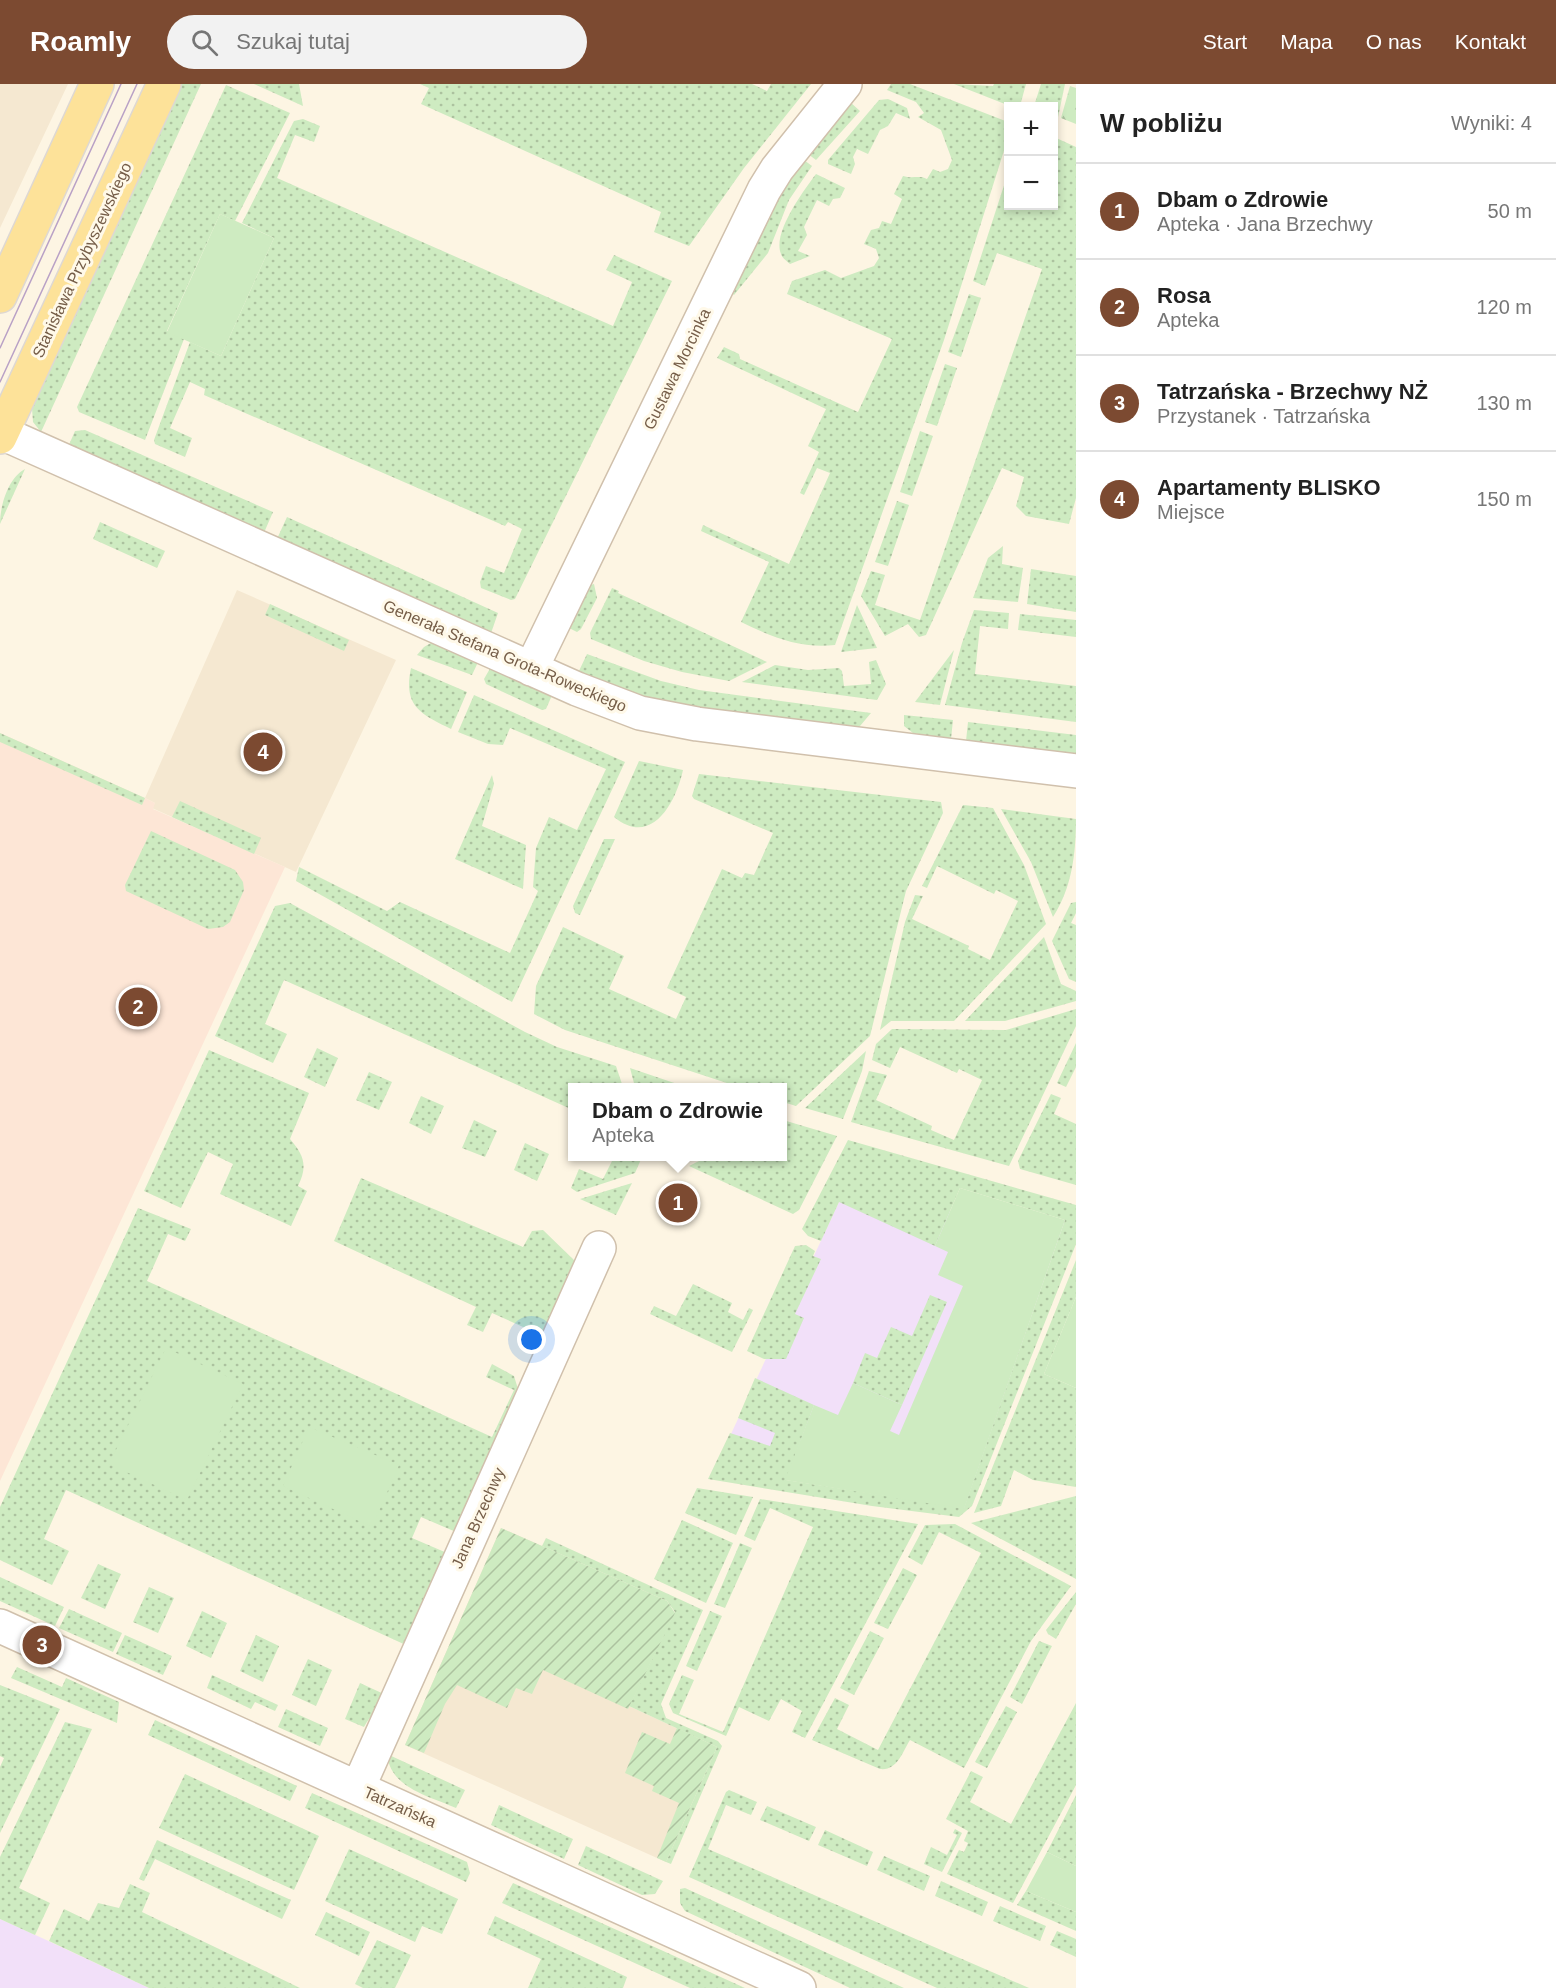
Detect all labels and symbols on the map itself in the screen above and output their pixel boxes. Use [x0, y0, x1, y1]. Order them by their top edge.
street label: Stanisława Przybyszewskiego [29, 160, 135, 360]
street label: Gustawa Morcinka [640, 306, 714, 432]
street label: Generała Stefana Grota-Roweckiego [381, 597, 629, 715]
pin: 4 [244, 730, 282, 774]
pin: 2 [118, 984, 158, 1030]
pin: 1 [658, 1180, 698, 1226]
your location [517, 1325, 546, 1354]
street label: Jana Brzechwy [448, 1465, 508, 1571]
pin: 3 [22, 1622, 62, 1668]
street label: Tatrzańska [361, 1783, 439, 1831]

